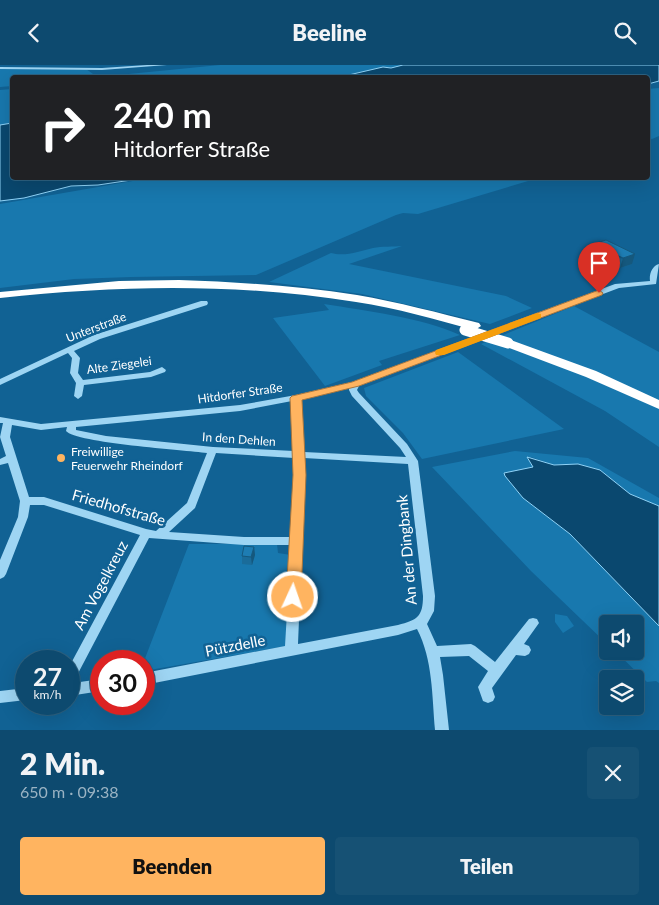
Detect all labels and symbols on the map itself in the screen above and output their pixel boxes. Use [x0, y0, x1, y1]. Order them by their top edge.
pin [578, 242, 620, 293]
street label: Unterstraße [64, 309, 128, 345]
street label: Alte Ziegelei [85, 353, 153, 377]
street label: Hitdorfer Straße [196, 380, 284, 406]
street label: In den Dehlen [202, 429, 276, 449]
place label: Freiwillige Feuerwehr Rheindorf [71, 444, 183, 473]
marker: Freiwillige Feuerwehr Rheindorf [55, 452, 67, 464]
street label: Friedhofstraße [70, 485, 168, 529]
street label: An der Dingbank [392, 494, 420, 606]
street label: Am Vogelkreuz [69, 537, 131, 633]
position arrow [266, 570, 318, 622]
street label: Pützdelle [204, 630, 267, 660]
speed limit sign: 30 [90, 650, 155, 715]

